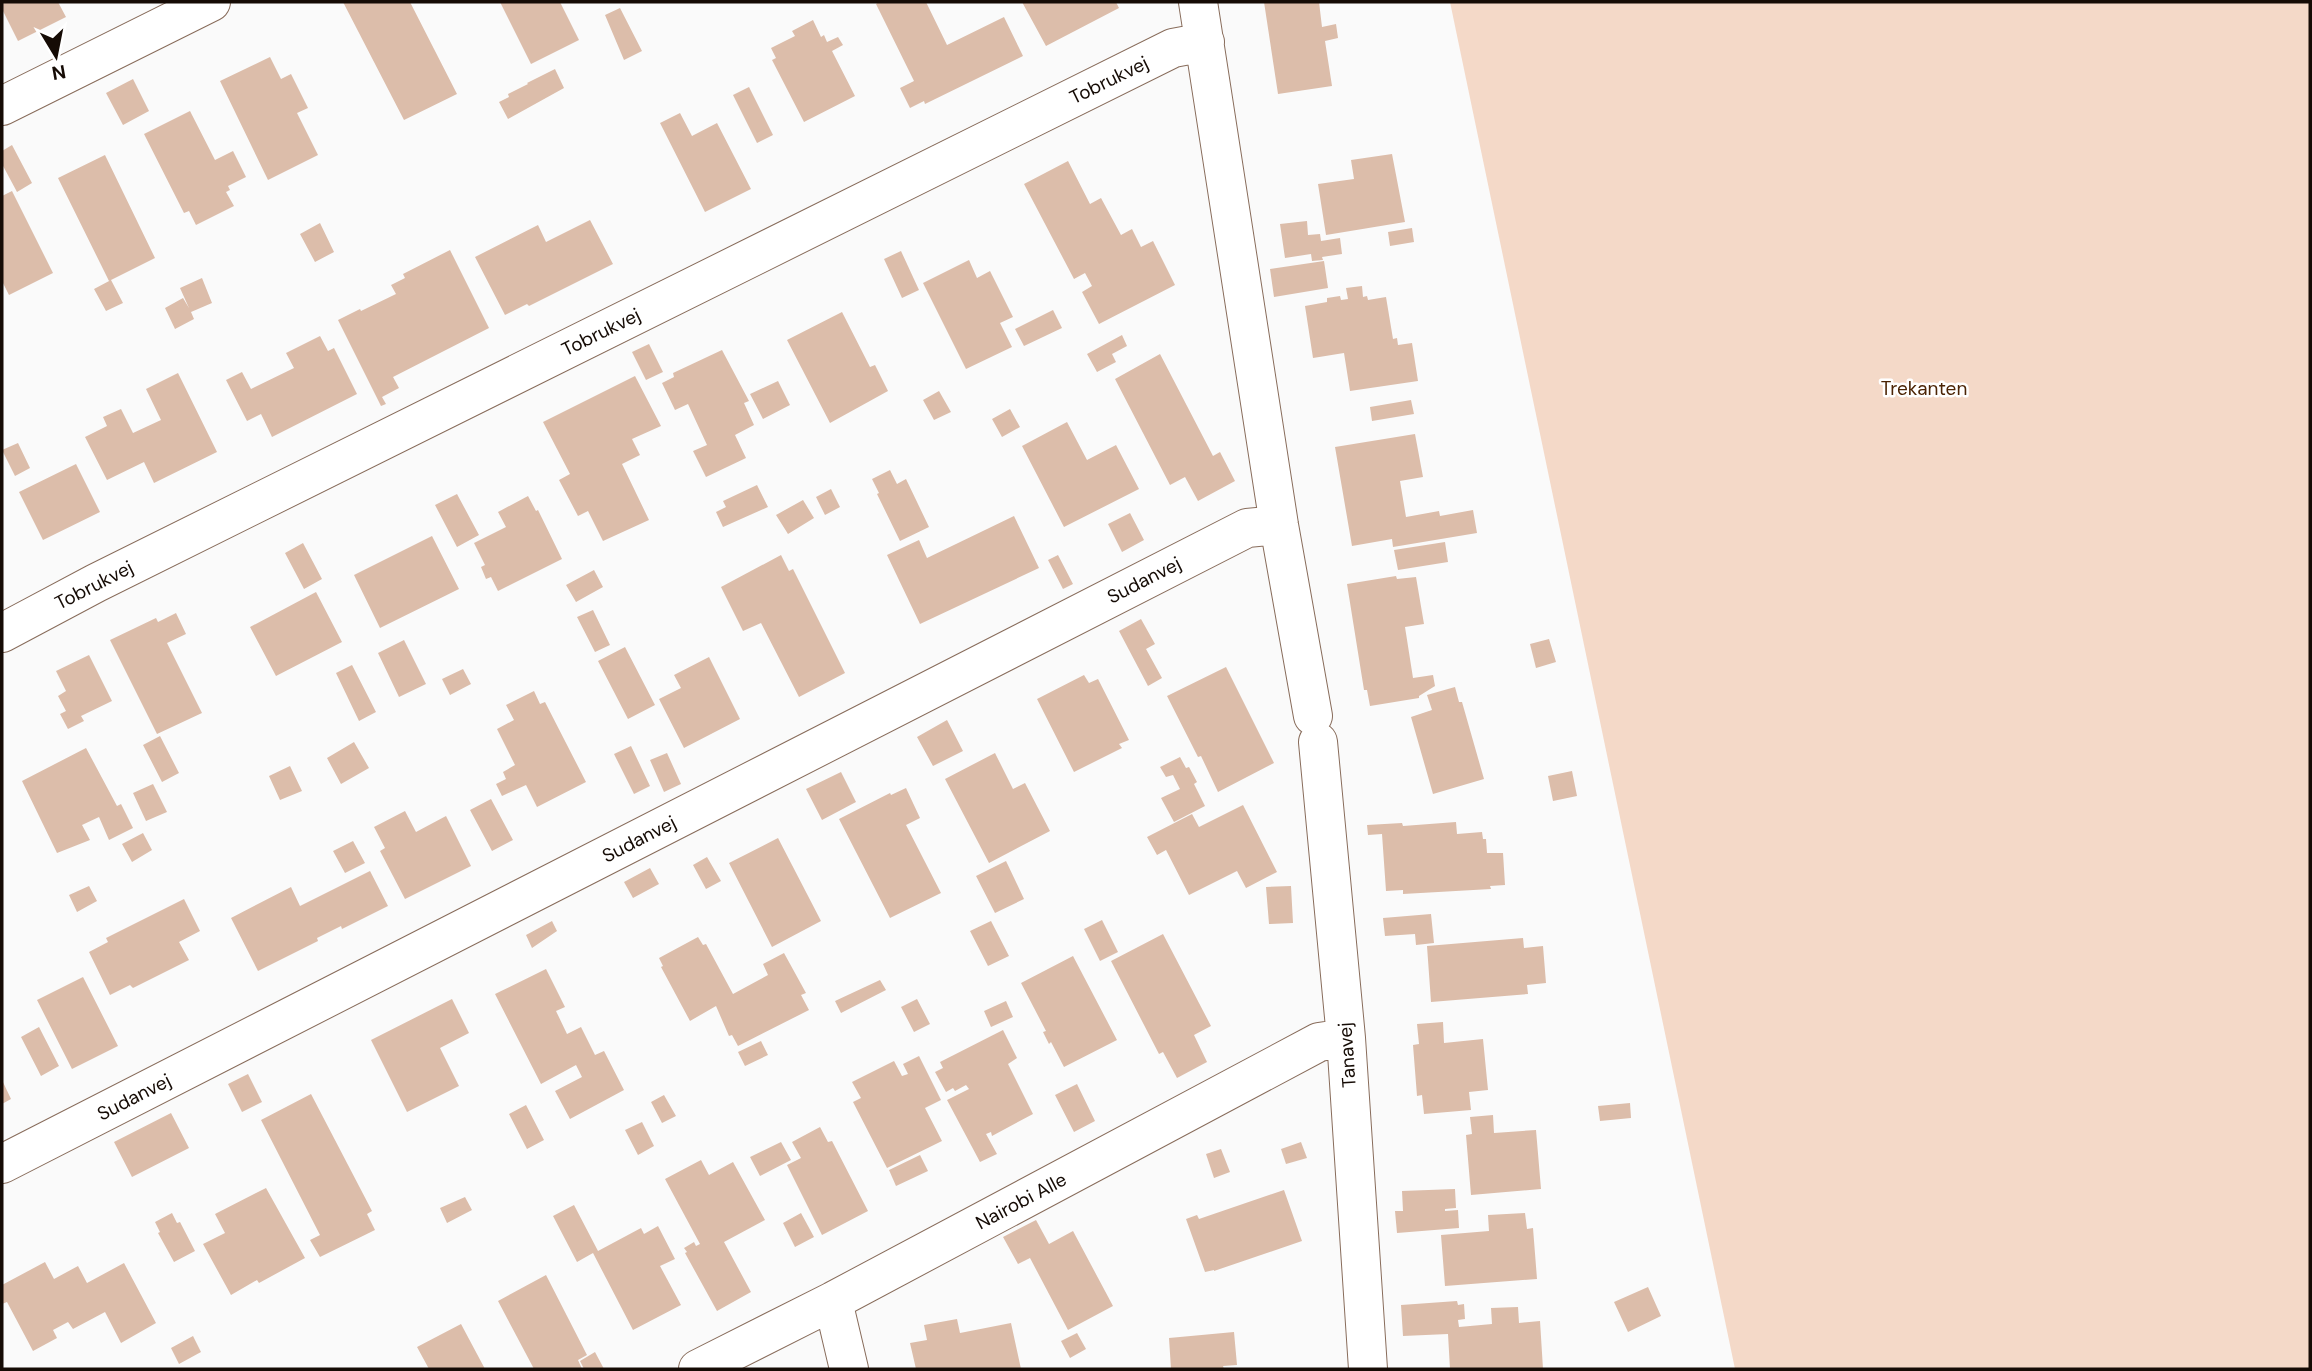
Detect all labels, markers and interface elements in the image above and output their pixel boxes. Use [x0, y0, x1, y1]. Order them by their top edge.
north arrow [21, 21, 91, 91]
street label: Tobrukvej [1066, 50, 1152, 110]
text: N [50, 59, 68, 86]
street label: Tobrukvej [558, 302, 644, 362]
park label: Trekanten [1881, 376, 1967, 401]
street label: Sudanvej [1103, 551, 1185, 609]
street label: Tobrukvej [51, 555, 137, 615]
street label: Sudanvej [598, 810, 680, 868]
street label: Tanavej [1332, 1021, 1362, 1089]
street label: Sudanvej [93, 1068, 175, 1126]
street label: Nairobi Alle [971, 1167, 1071, 1235]

